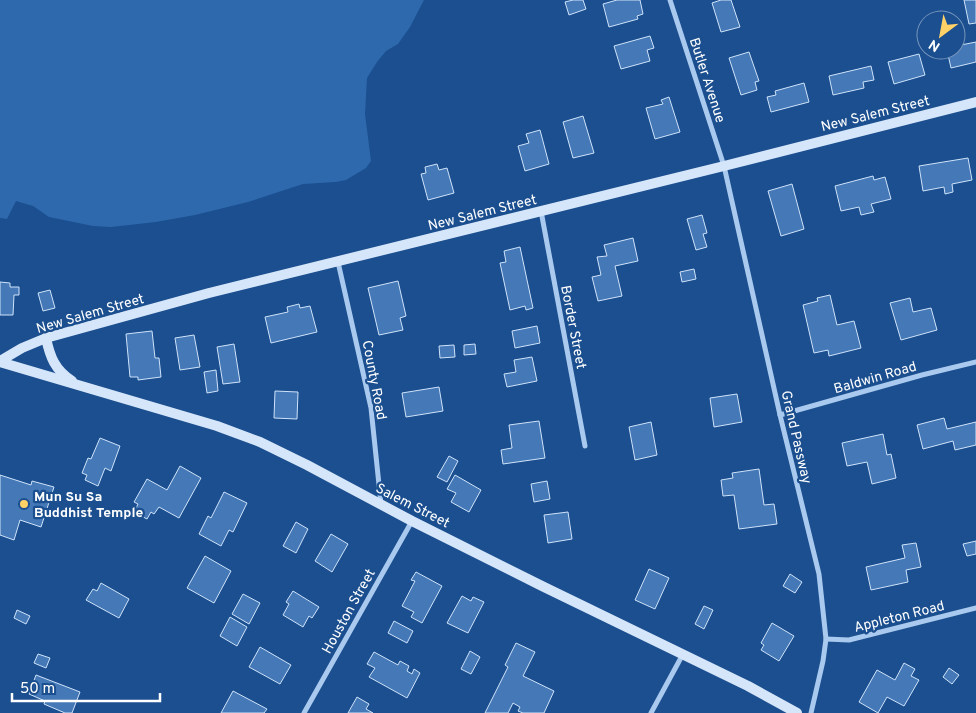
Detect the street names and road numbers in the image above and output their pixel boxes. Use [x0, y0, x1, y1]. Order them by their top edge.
street label: Butler Avenue [685, 36, 728, 125]
street label: New Salem Street [819, 93, 931, 136]
street label: New Salem Street [426, 192, 538, 235]
street label: Border Street [556, 284, 589, 371]
street label: New Salem Street [35, 291, 146, 338]
street label: County Road [357, 339, 390, 422]
street label: Baldwin Road [832, 359, 919, 398]
street label: Grand Passway [777, 389, 815, 486]
street label: Salem Street [372, 480, 452, 532]
street label: Houston Street [319, 566, 380, 657]
street label: Appleton Road [852, 598, 946, 637]

